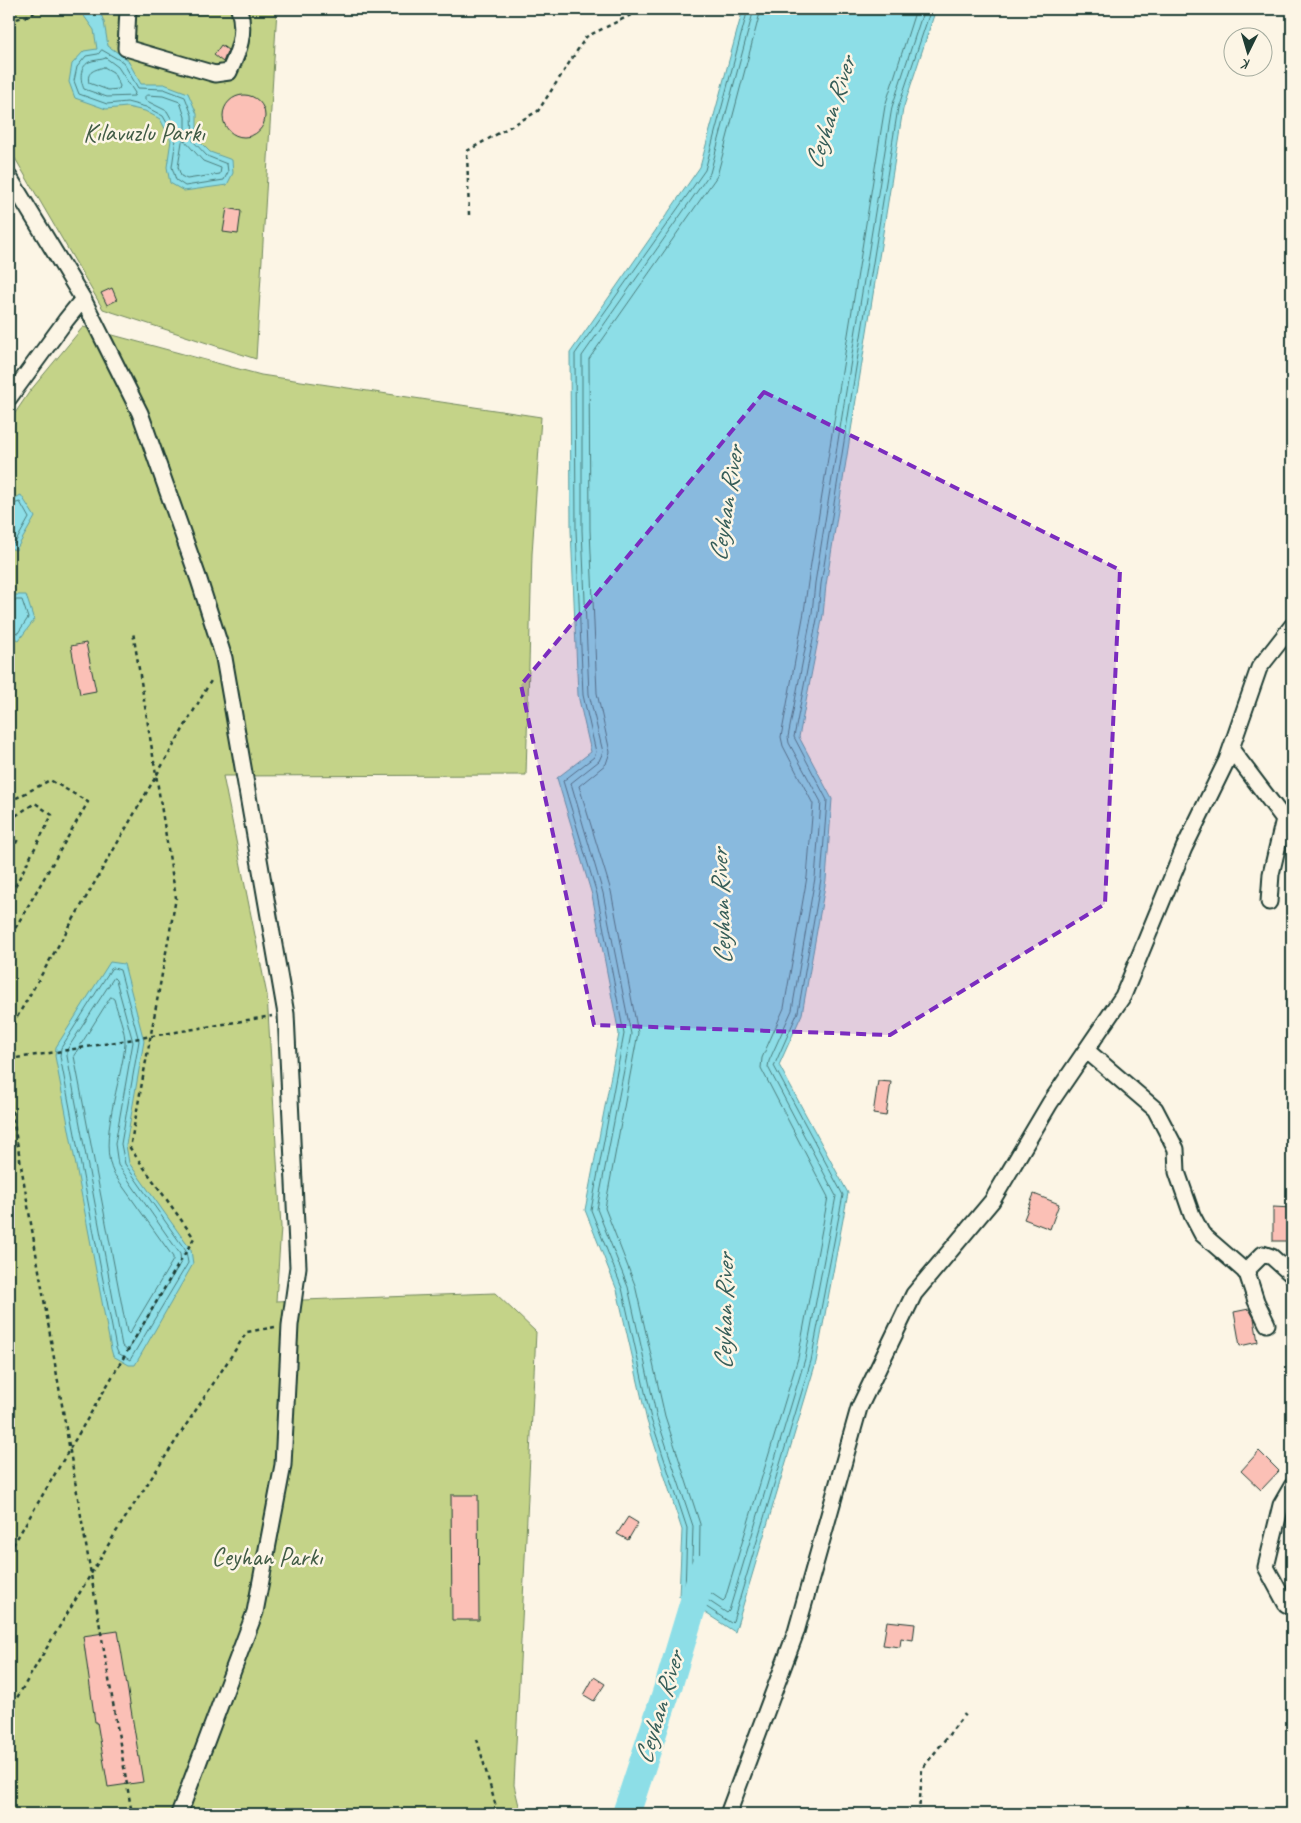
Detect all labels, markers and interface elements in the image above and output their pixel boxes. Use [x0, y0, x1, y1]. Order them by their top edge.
north arrow [1224, 28, 1274, 78]
water label: Ceyhan River [797, 50, 865, 173]
text: K [1240, 55, 1251, 73]
park label: Kılavuzlu Parkı [83, 117, 206, 149]
water label: Ceyhan River [701, 441, 752, 563]
water label: Ceyhan River [702, 845, 739, 965]
water label: Ceyhan River [706, 1251, 742, 1370]
park label: Ceyhan Parkı [212, 1541, 324, 1573]
water label: Ceyhan River [626, 1645, 693, 1768]

